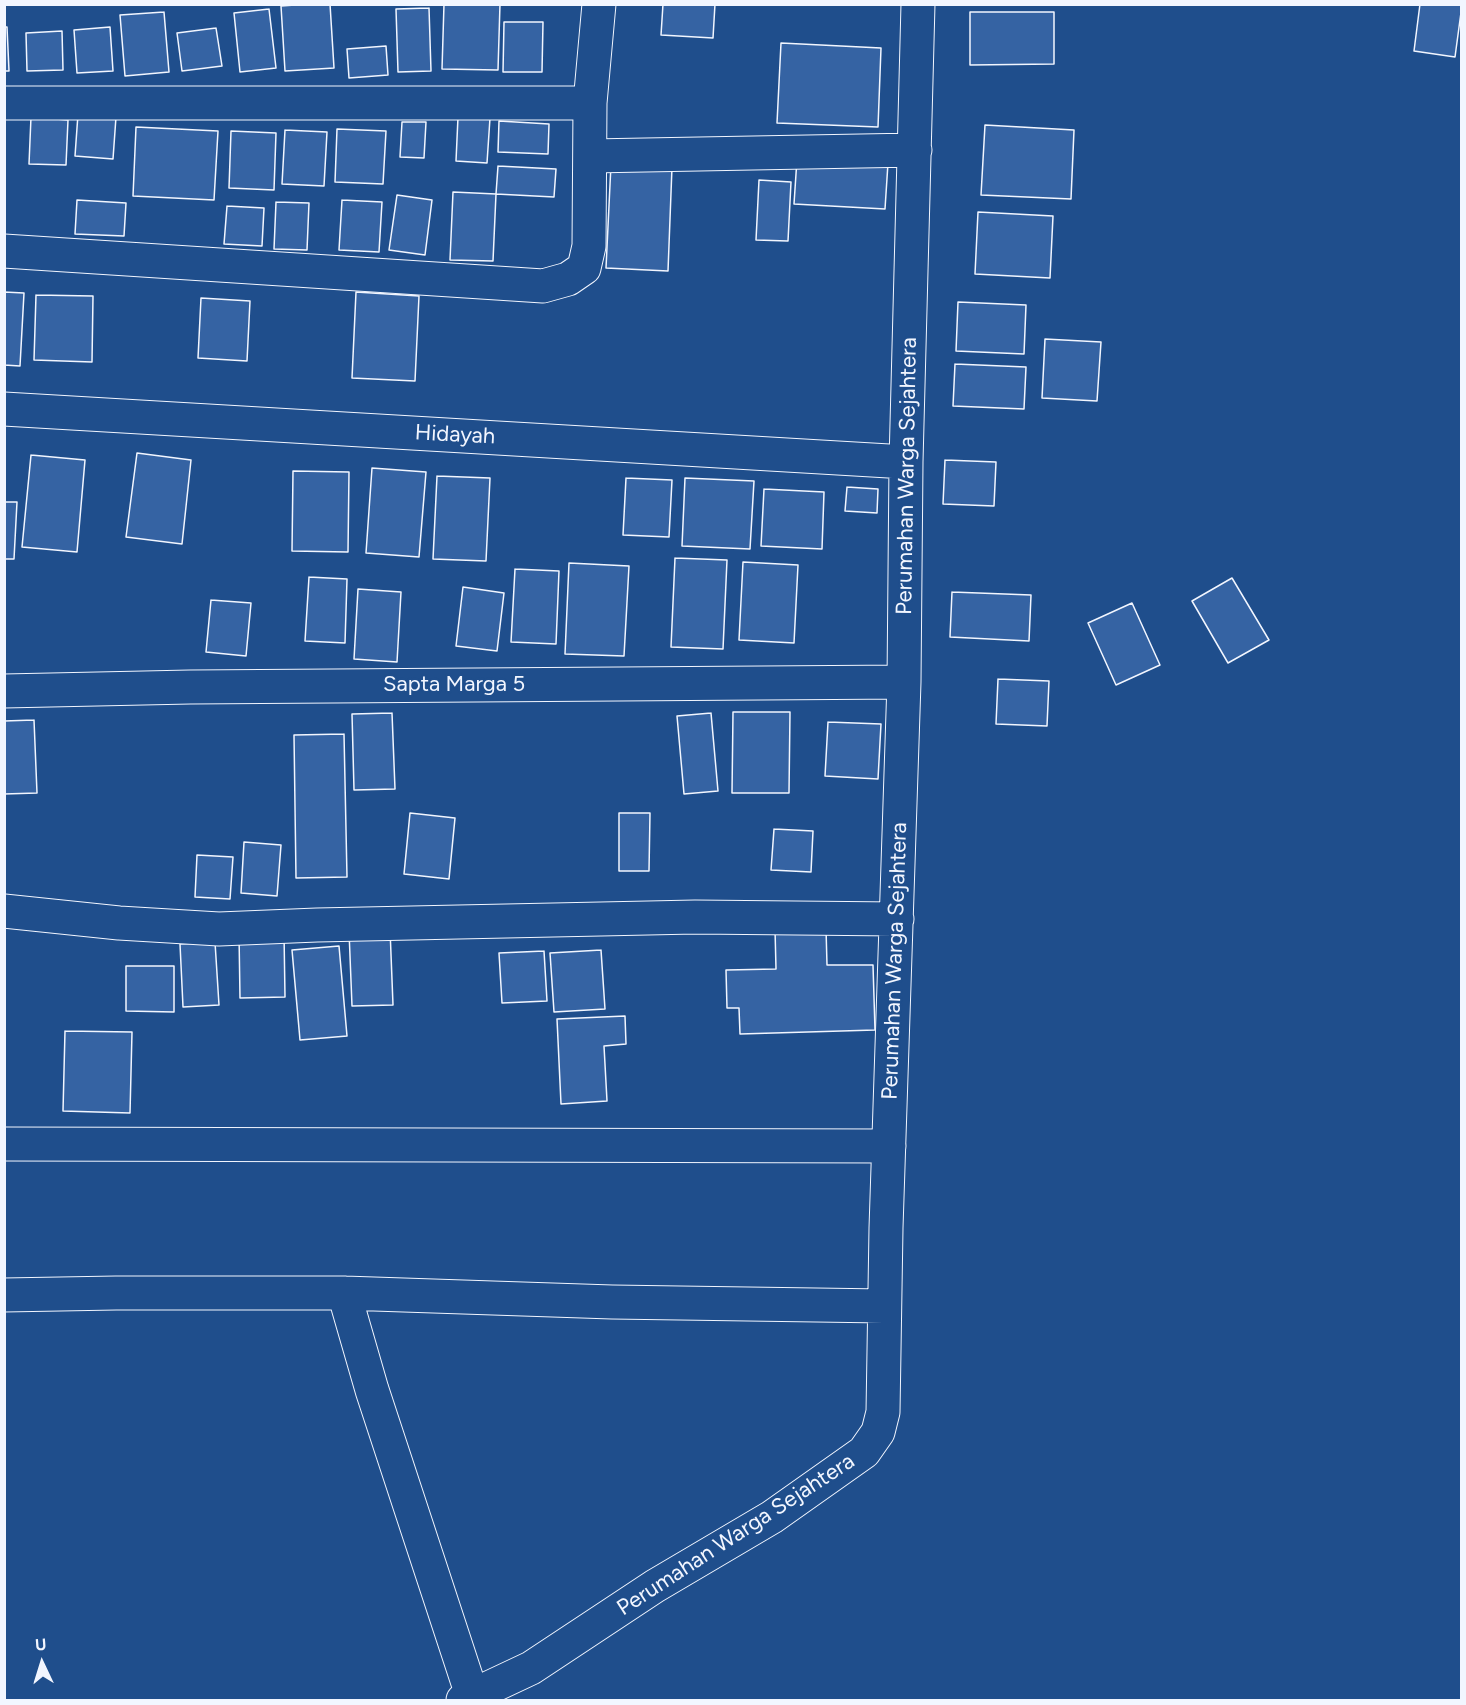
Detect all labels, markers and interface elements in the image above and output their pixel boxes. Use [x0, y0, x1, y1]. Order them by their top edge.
street label: Perumahan Warga Sejahtera [891, 337, 923, 615]
street label: Hidayah [414, 420, 496, 450]
street label: Sapta Marga 5 [383, 672, 525, 698]
street label: Perumahan Warga Sejahtera [877, 822, 913, 1100]
street label: Perumahan Warga Sejahtera [612, 1448, 860, 1622]
north arrow [12, 1633, 72, 1693]
text: U [34, 1635, 47, 1654]

